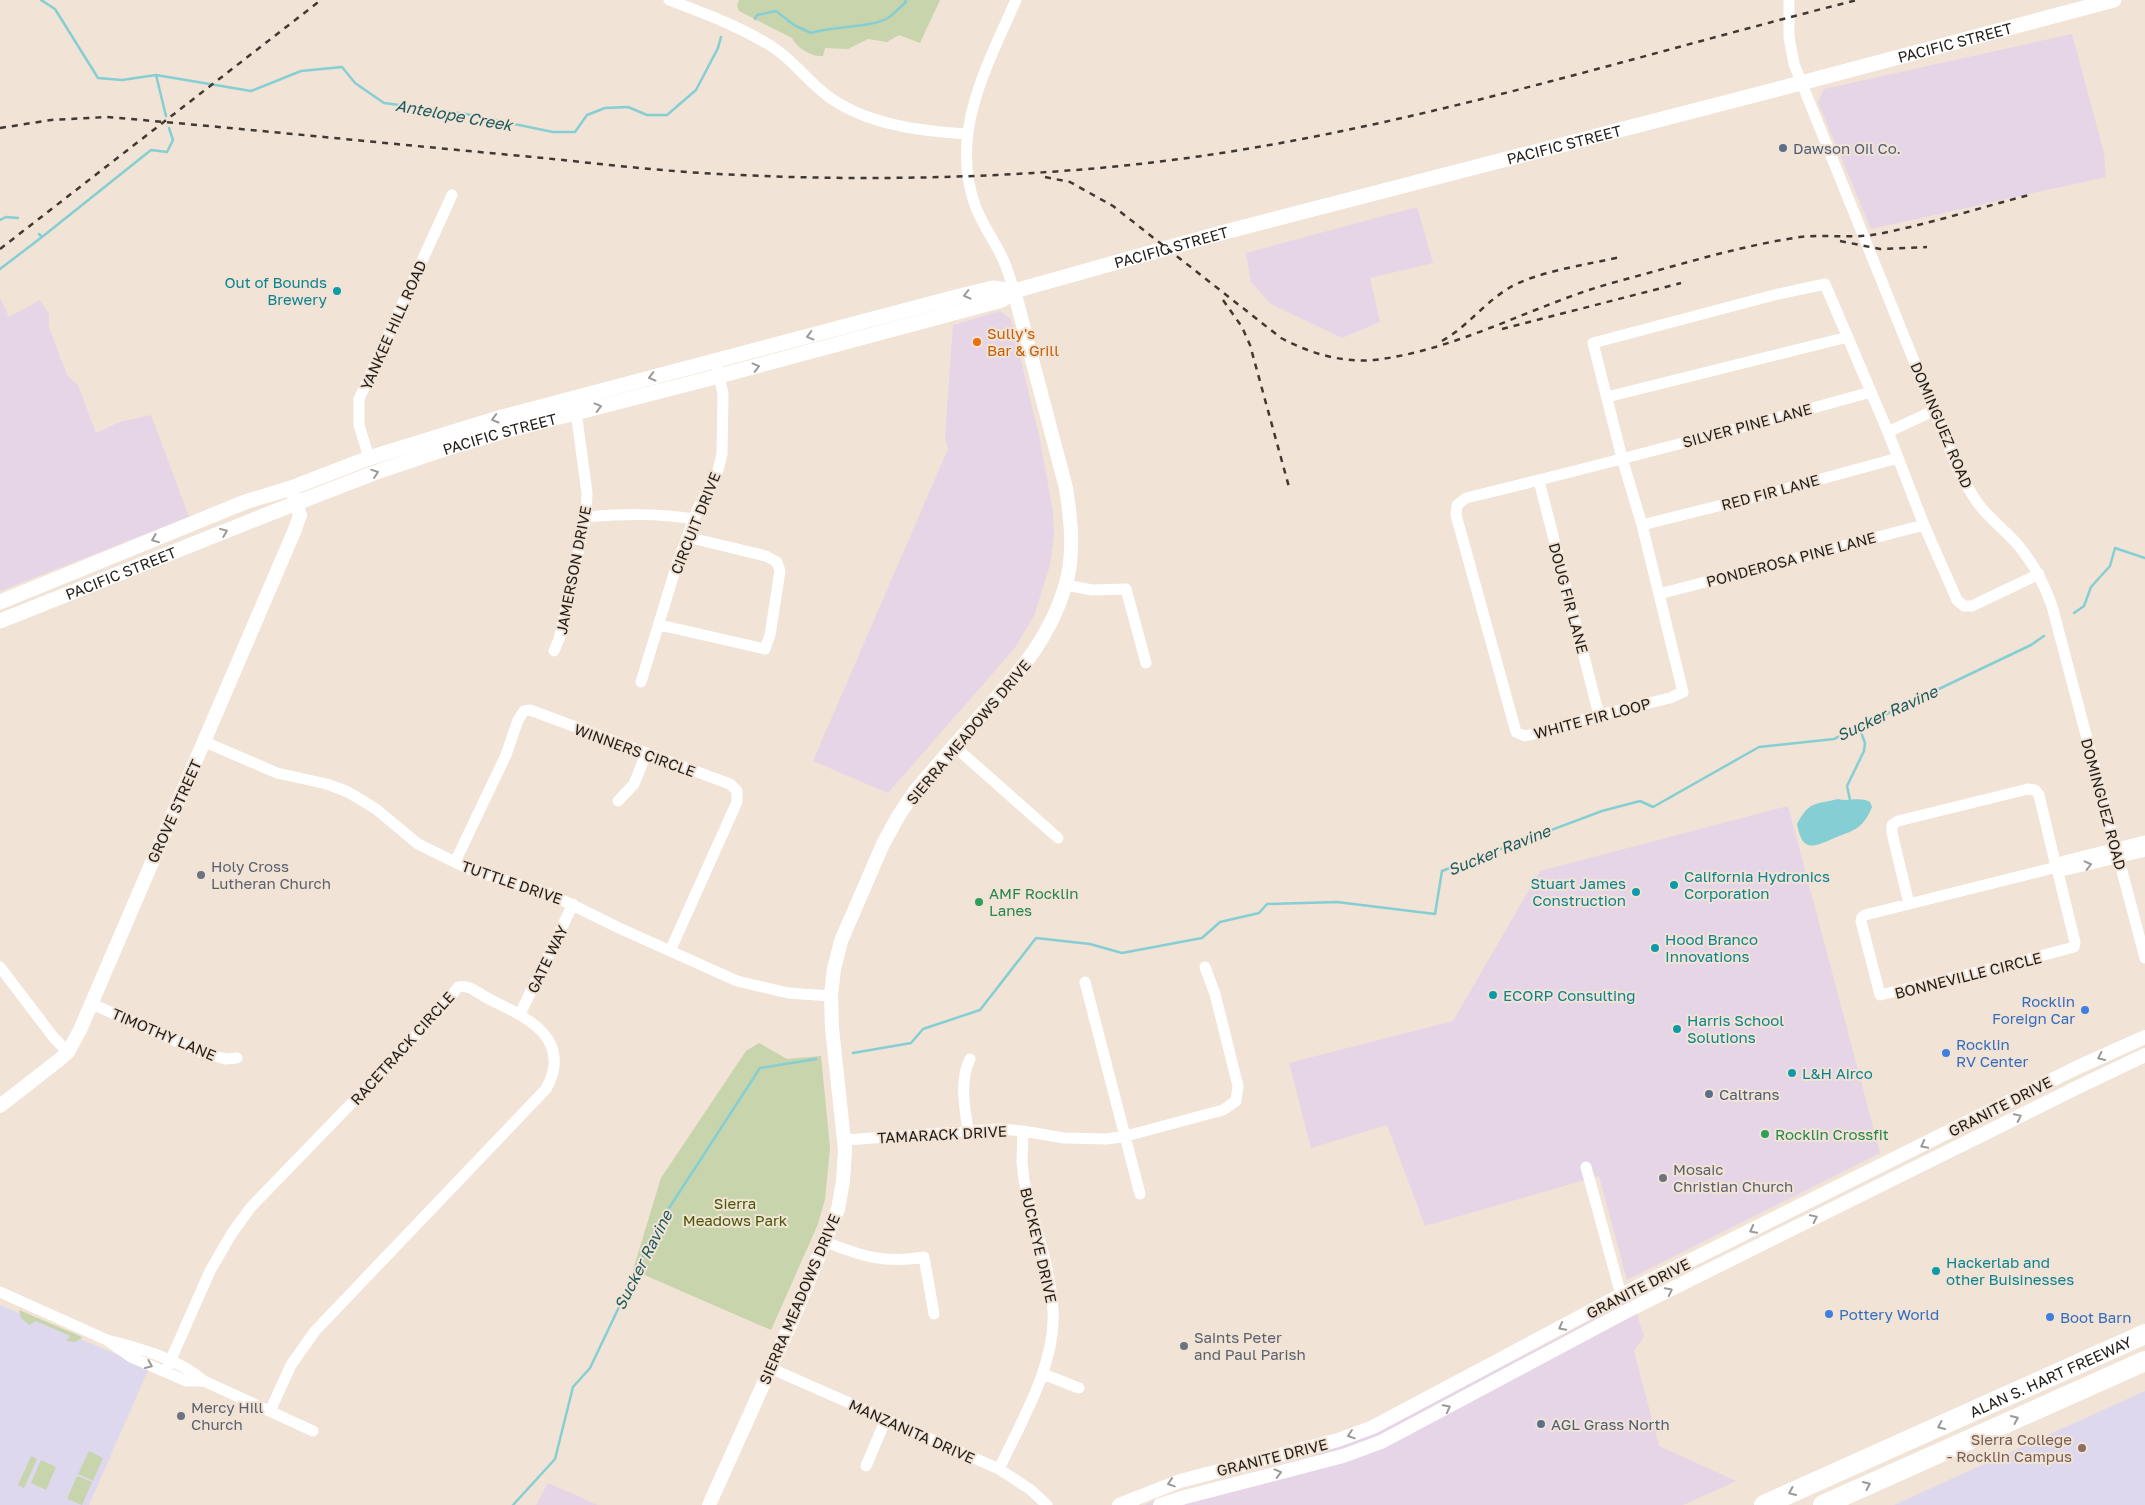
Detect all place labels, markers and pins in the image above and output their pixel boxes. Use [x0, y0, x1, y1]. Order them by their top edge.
place label: Dawson Oil Co. [1793, 139, 1901, 157]
marker: Dawson Oil Co. [1777, 142, 1789, 154]
place label: Out of Bounds Brewery [224, 273, 328, 308]
marker: Out of Bounds Brewery [331, 285, 343, 297]
place label: Sully's Bar & Grill [987, 324, 1059, 359]
marker: Sully's Bar & Grill [971, 336, 983, 348]
place label: Holy Cross Lutheran Church [211, 857, 331, 892]
place label: California Hydronics Corporation [1684, 867, 1830, 902]
marker: Holy Cross Lutheran Church [195, 869, 207, 881]
place label: Stuart James Construction [1531, 874, 1626, 909]
marker: California Hydronics Corporation [1668, 879, 1680, 891]
place label: AMF Rocklin Lanes [989, 884, 1078, 919]
marker: Stuart James Construction [1630, 886, 1642, 898]
marker: AMF Rocklin Lanes [973, 896, 985, 908]
place label: Hood Branco Innovations [1665, 930, 1758, 965]
marker: Hood Branco Innovations [1649, 942, 1661, 954]
place label: ECORP Consulting [1503, 986, 1636, 1004]
marker: ECORP Consulting [1487, 989, 1499, 1001]
place label: Rocklin Foreign Car [1992, 992, 2075, 1027]
marker: Rocklin Foreign Car [2079, 1004, 2091, 1016]
place label: Harris School Solutions [1687, 1011, 1784, 1046]
marker: Harris School Solutions [1671, 1023, 1683, 1035]
place label: Rocklin RV Center [1956, 1035, 2028, 1070]
marker: Rocklin RV Center [1940, 1047, 1952, 1059]
place label: L&H Airco [1802, 1064, 1873, 1082]
marker: L&H Airco [1786, 1067, 1798, 1079]
place label: Caltrans [1719, 1085, 1780, 1103]
marker: Caltrans [1703, 1088, 1715, 1100]
place label: Rocklin Crossfit [1775, 1125, 1889, 1143]
marker: Rocklin Crossfit [1759, 1128, 1771, 1140]
place label: Mosaic Christian Church [1673, 1160, 1793, 1195]
marker: Mosaic Christian Church [1657, 1172, 1669, 1184]
place label: Hackerlab and other Buisinesses [1946, 1253, 2074, 1288]
marker: Hackerlab and other Buisinesses [1930, 1265, 1942, 1277]
place label: Pottery World [1839, 1305, 1939, 1323]
marker: Pottery World [1823, 1308, 1835, 1320]
place label: Boot Barn [2060, 1308, 2131, 1326]
marker: Boot Barn [2044, 1311, 2056, 1323]
place label: Saints Peter and Paul Parish [1194, 1328, 1306, 1363]
marker: Saints Peter and Paul Parish [1178, 1340, 1190, 1352]
place label: Mercy Hill Church [191, 1398, 264, 1433]
marker: Mercy Hill Church [175, 1410, 187, 1422]
place label: AGL Grass North [1551, 1415, 1670, 1433]
marker: AGL Grass North [1535, 1418, 1547, 1430]
place label: Sierra College - Rocklin Campus [1947, 1430, 2072, 1465]
marker: Sierra College - Rocklin Campus [2076, 1442, 2088, 1454]

